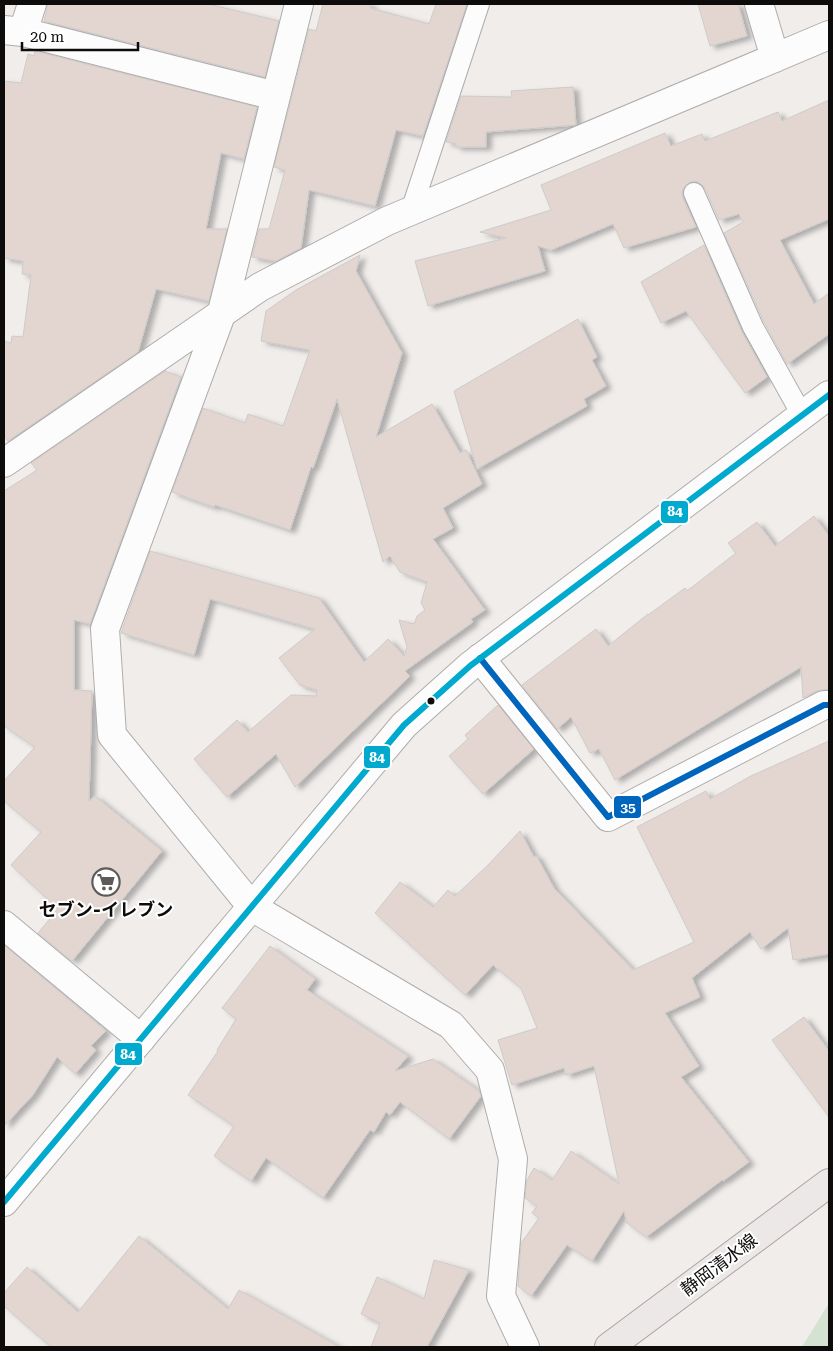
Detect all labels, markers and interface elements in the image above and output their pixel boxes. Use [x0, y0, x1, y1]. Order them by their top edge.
scale bar [22, 20, 139, 52]
text: 20 m [30, 28, 65, 46]
line badge: 84 [660, 500, 689, 524]
text: 84 [667, 503, 683, 519]
unlabelled marker [426, 696, 436, 706]
line badge: 84 [363, 745, 391, 769]
text: 84 [369, 749, 385, 765]
line badge: 35 [613, 795, 642, 819]
text: 35 [620, 799, 636, 815]
supermarket icon: セブン-イレブン [91, 867, 121, 897]
place label: セブン-イレブン [39, 899, 173, 920]
line badge: 84 [114, 1042, 143, 1066]
text: 84 [120, 1046, 136, 1062]
street label: 静岡清水線 [676, 1229, 761, 1300]

